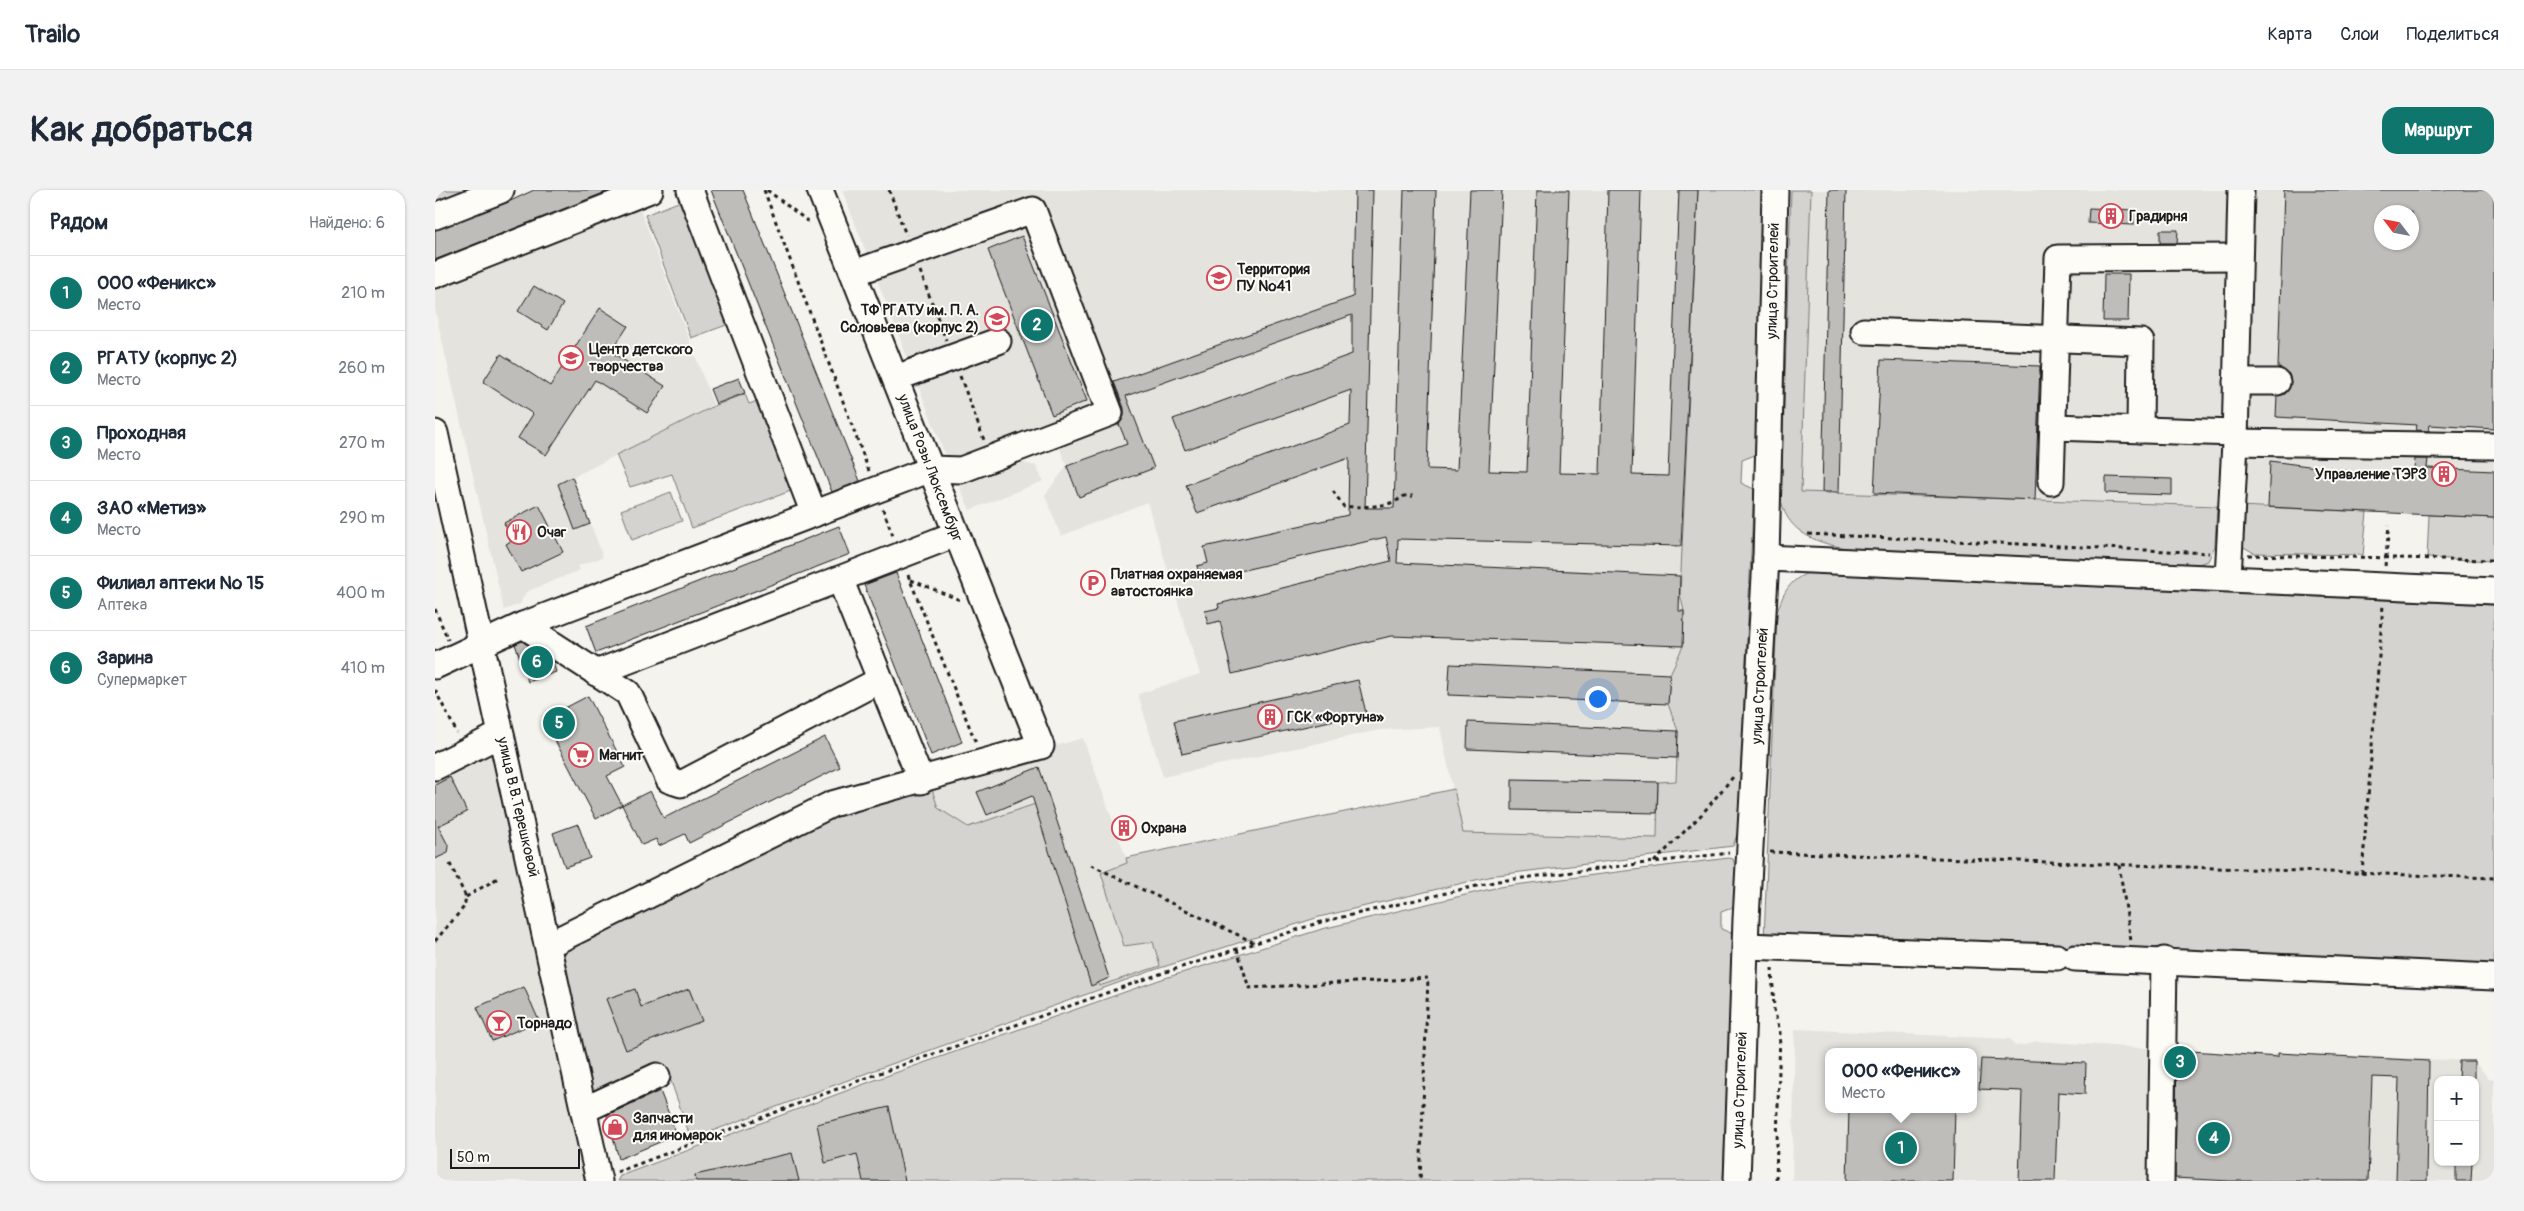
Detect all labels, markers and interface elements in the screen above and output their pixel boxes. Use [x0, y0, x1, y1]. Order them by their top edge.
text: Trailo [25, 20, 80, 49]
text: Карта [2268, 23, 2312, 46]
text: Слои [2340, 23, 2378, 46]
text: Поделиться [2406, 23, 2499, 46]
button: Маршрут [2382, 107, 2494, 154]
text: Как добраться [30, 108, 253, 152]
building icon: Градирня [2098, 203, 2124, 229]
north arrow [2374, 205, 2419, 250]
place label: Градирня [2129, 207, 2188, 226]
text: Рядом [50, 209, 108, 236]
text: Найдено: 6 [309, 213, 385, 233]
street label: улица Строителей [1762, 223, 1784, 340]
place label: Территория ПУ №41 [1236, 260, 1310, 296]
school or university icon: Территория ПУ №41 [1206, 265, 1232, 291]
text: ООО «Феникс» [97, 271, 216, 295]
text: 1 [63, 283, 69, 303]
text: 210 m [341, 283, 385, 303]
text: Место [97, 295, 141, 315]
place label: ТФ РГАТУ им. П. А. Соловьева (корпус 2) [840, 301, 979, 337]
school or university icon: ТФ РГАТУ им. П. А. Соловьева (корпус 2) [984, 306, 1010, 332]
pin: 2 [1021, 306, 1053, 344]
place label: Центр детского творчества [589, 340, 693, 376]
school or university icon: Центр детского творчества [558, 345, 584, 371]
text: РГАТУ (корпус 2) [97, 346, 238, 370]
text: 2 [62, 358, 70, 378]
text: 260 m [338, 358, 385, 378]
text: Место [97, 370, 141, 390]
street label: улица Розы Люксембург [893, 390, 967, 545]
text: Проходная [97, 421, 186, 445]
text: 3 [62, 433, 70, 453]
text: 270 m [339, 433, 385, 453]
text: Место [97, 445, 141, 465]
building icon: Управление ТЭРЗ [2431, 461, 2457, 487]
place label: Управление ТЭРЗ [2315, 465, 2427, 484]
text: ЗАО «Метиз» [97, 496, 206, 520]
text: 4 [61, 508, 71, 528]
text: 290 m [339, 508, 385, 528]
restaurant icon: Очаг [506, 519, 532, 545]
text: Место [97, 520, 141, 540]
place label: Очаг [537, 523, 567, 542]
place label: Платная охраняемая автостоянка [1111, 565, 1243, 601]
parking icon: Платная охраняемая автостоянка [1080, 570, 1106, 596]
text: Филиал аптеки № 15 [97, 571, 264, 595]
text: 5 [62, 583, 70, 603]
text: 400 m [336, 583, 385, 603]
text: Аптека [97, 595, 147, 615]
street label: улица Строителей [1747, 627, 1773, 746]
pin: 6 [521, 643, 553, 681]
text: Зарина [97, 646, 153, 670]
text: 6 [61, 658, 71, 678]
text: 410 m [341, 658, 385, 678]
text: Супермаркет [97, 670, 187, 690]
your location [1585, 686, 1611, 712]
pin: 5 [543, 704, 575, 742]
building icon: ГСК «Фортуна» [1257, 704, 1283, 730]
place label: ГСК «Фортуна» [1287, 708, 1384, 727]
street label: улица В.В.Терешковой [492, 734, 543, 879]
supermarket icon: Магнит [568, 742, 594, 768]
place label: Магнит [599, 746, 644, 765]
building icon: Охрана [1111, 815, 1137, 841]
place label: Охрана [1141, 819, 1187, 838]
bar icon: Торнадо [486, 1010, 512, 1036]
place label: Торнадо [516, 1014, 572, 1033]
street label: улица Строителей [1728, 1031, 1752, 1150]
pin: 3 [2164, 1043, 2196, 1081]
popup [1825, 1048, 1977, 1113]
text: ООО «Феникс» [1842, 1059, 1960, 1083]
map controls [2434, 1076, 2479, 1166]
button: + [2434, 1076, 2479, 1121]
text: Место [1842, 1083, 1885, 1103]
place label: Запчасти для иномарок [632, 1109, 722, 1145]
shop icon: Запчасти для иномарок [602, 1114, 628, 1140]
pin: 4 [2198, 1119, 2230, 1157]
button: − [2434, 1121, 2479, 1166]
pin: 1 [1885, 1129, 1917, 1167]
scale bar [450, 1146, 580, 1169]
text: 50 m [457, 1149, 490, 1166]

